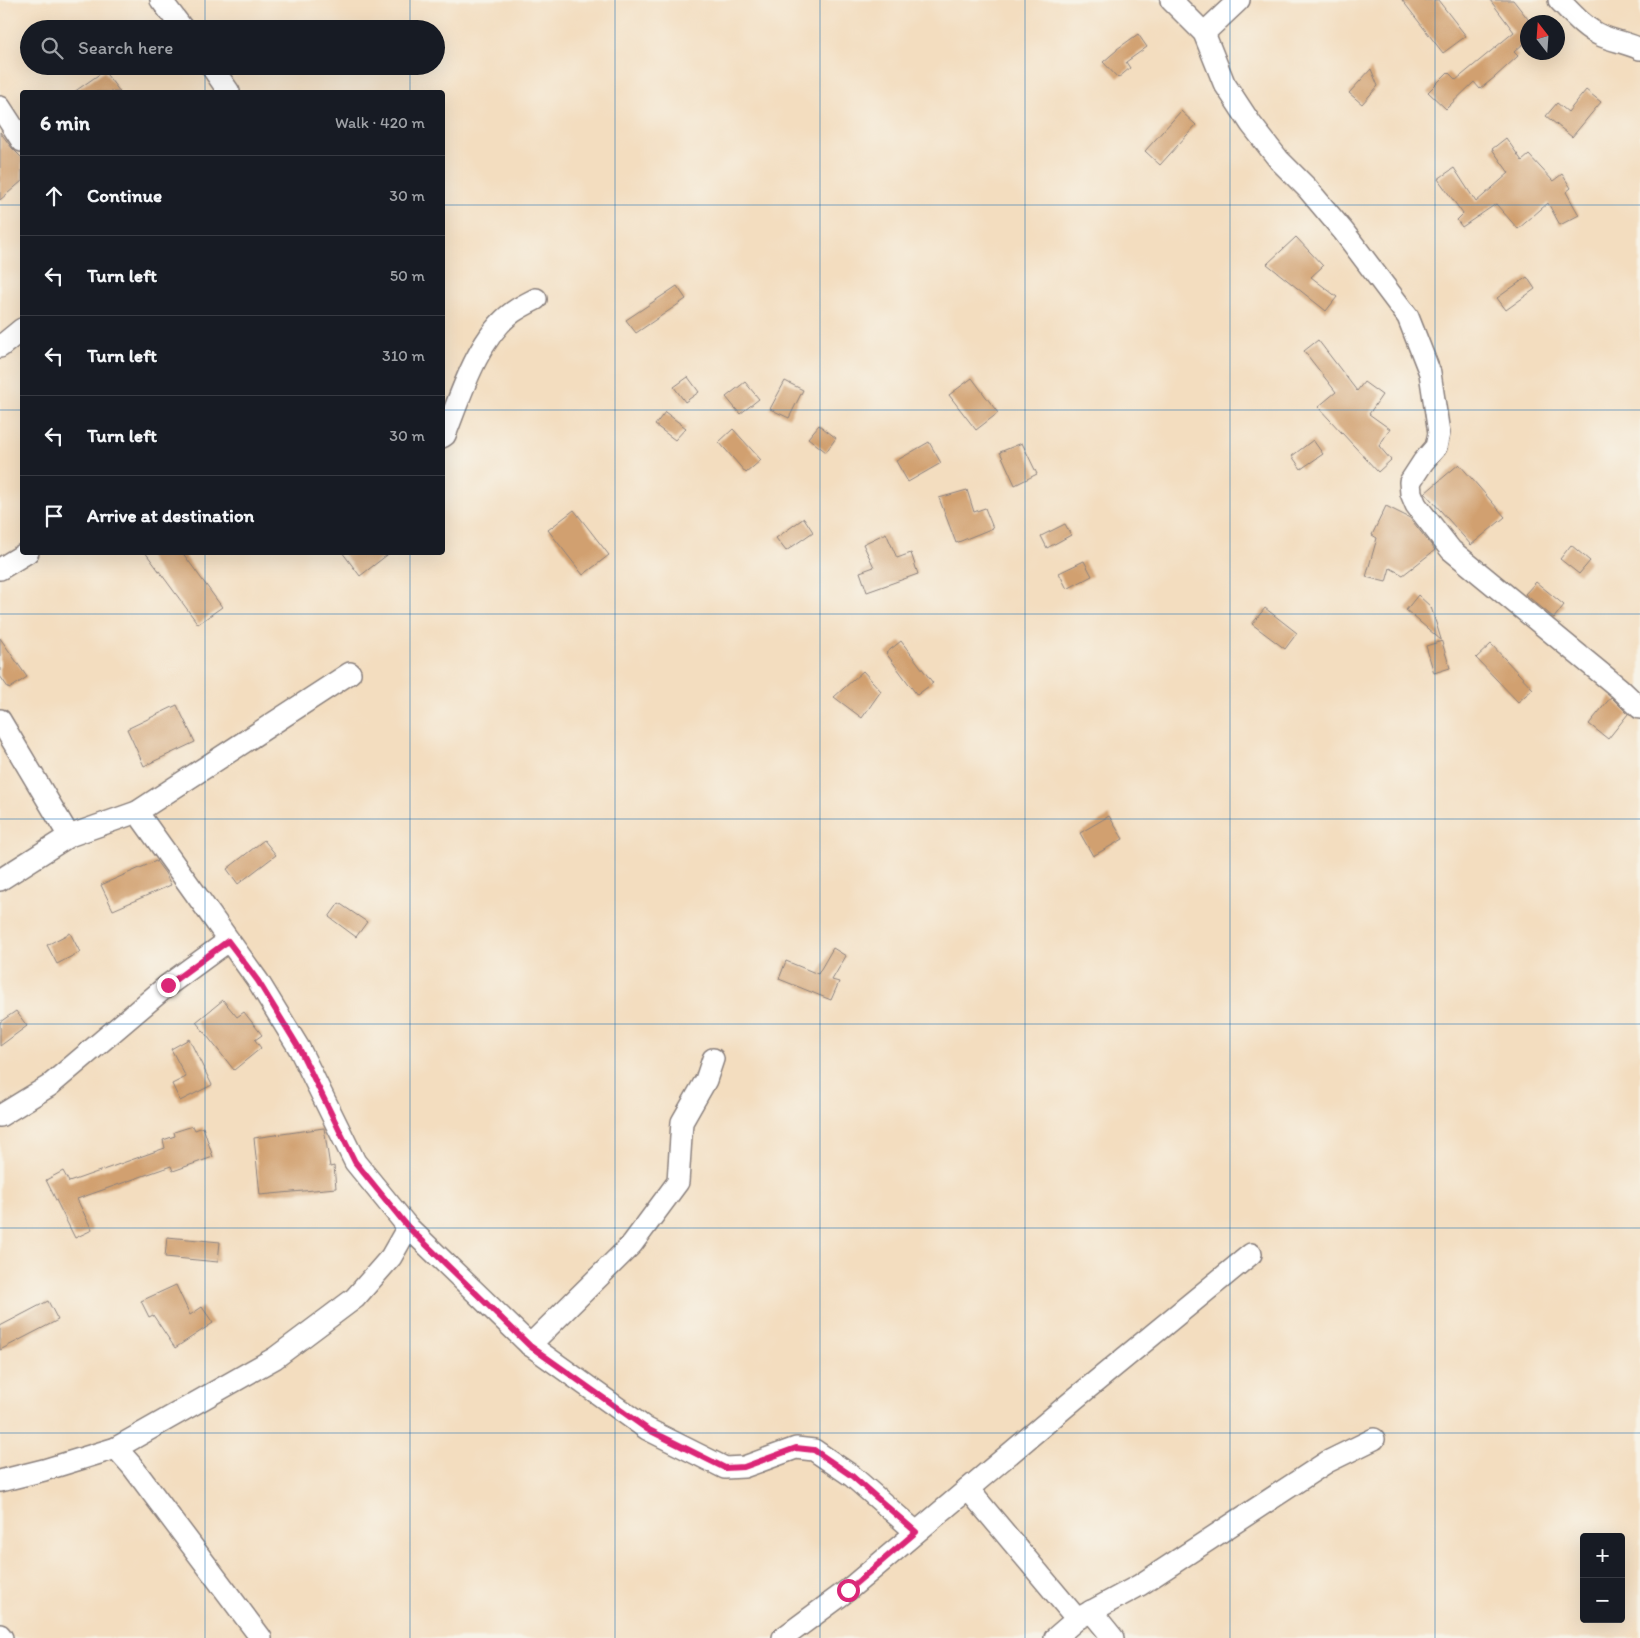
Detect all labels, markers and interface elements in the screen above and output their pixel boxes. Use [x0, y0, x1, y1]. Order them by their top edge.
north arrow [1520, 15, 1565, 60]
search box [20, 20, 445, 75]
icon: search [38, 34, 66, 62]
text: Search here [78, 36, 173, 59]
text: 6 min [40, 110, 90, 135]
text: Walk · 420 m [335, 113, 425, 132]
icon: ahead [40, 182, 68, 210]
text: Continue [87, 184, 162, 207]
text: 30 m [389, 186, 425, 205]
icon: left [40, 262, 68, 290]
text: Turn left [87, 264, 157, 287]
text: 50 m [390, 266, 425, 285]
icon: left [40, 342, 68, 370]
text: Turn left [87, 344, 157, 367]
text: 310 m [382, 346, 425, 365]
icon: left [40, 422, 68, 450]
text: Turn left [87, 424, 157, 447]
text: 30 m [389, 426, 425, 445]
icon: arrive [40, 502, 68, 530]
text: Arrive at destination [87, 504, 254, 527]
route end [157, 974, 180, 997]
map controls [1580, 1533, 1625, 1623]
button: + [1580, 1533, 1625, 1578]
button: − [1580, 1578, 1625, 1623]
route start [837, 1579, 860, 1602]

